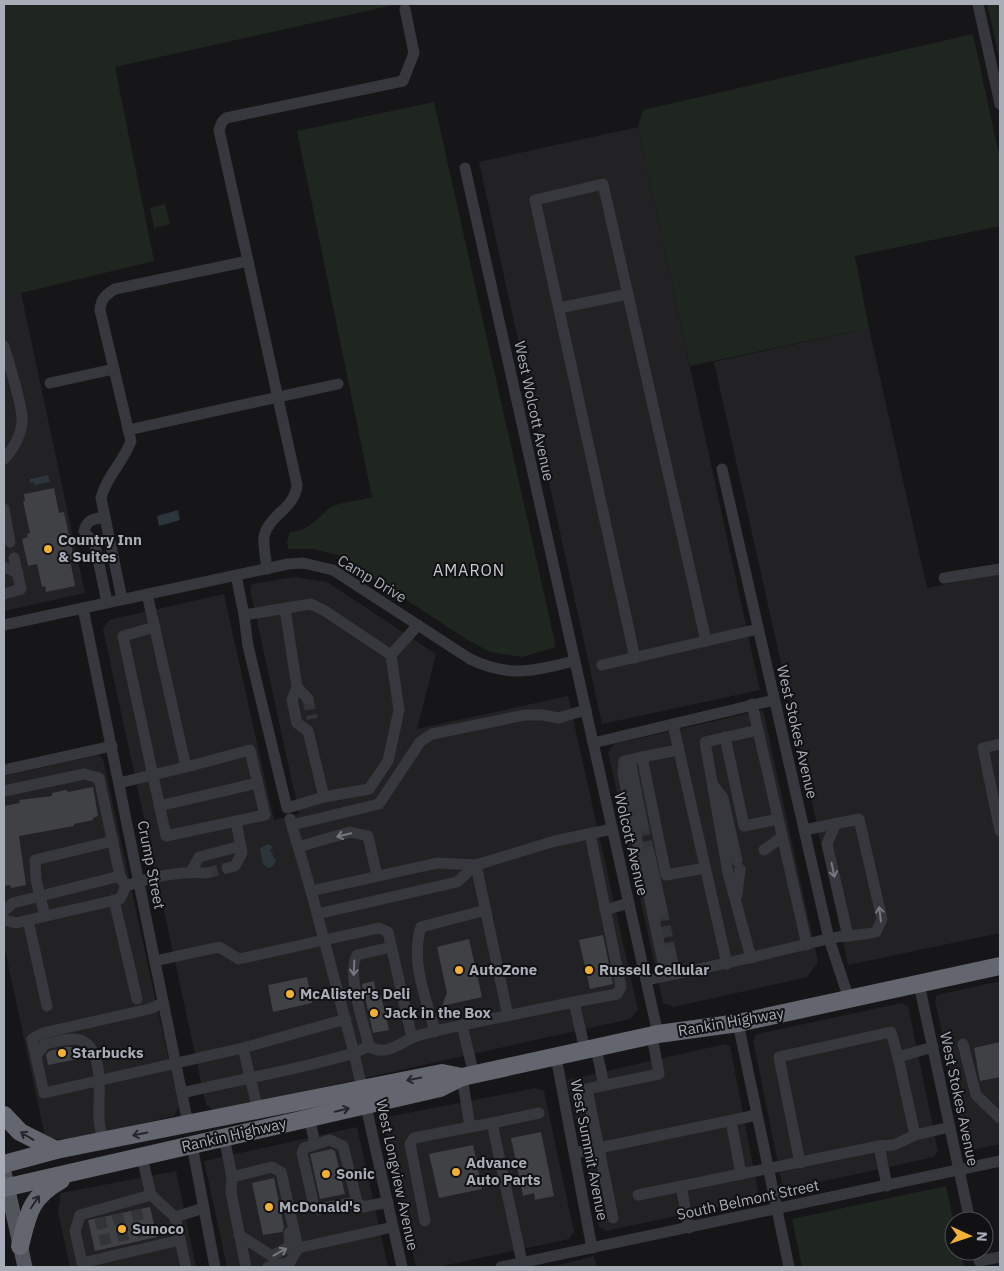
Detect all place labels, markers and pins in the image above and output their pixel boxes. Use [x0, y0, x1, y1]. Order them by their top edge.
place label: Country Inn & Suites [58, 530, 142, 566]
marker: Country Inn & Suites [42, 543, 54, 555]
place label: AutoZone [469, 960, 537, 979]
place label: Russell Cellular [599, 960, 709, 979]
marker: AutoZone [453, 964, 465, 976]
marker: Russell Cellular [583, 964, 595, 976]
place label: McAlister's Deli [300, 984, 410, 1003]
marker: McAlister's Deli [284, 988, 296, 1000]
place label: Jack in the Box [384, 1003, 492, 1022]
marker: Jack in the Box [368, 1007, 380, 1019]
place label: Starbucks [72, 1043, 144, 1062]
marker: Starbucks [56, 1047, 68, 1059]
place label: Advance Auto Parts [466, 1153, 541, 1189]
place label: Sonic [336, 1164, 375, 1183]
marker: Advance Auto Parts [450, 1166, 462, 1178]
marker: Sonic [320, 1168, 332, 1180]
place label: McDonald's [279, 1197, 361, 1216]
marker: McDonald's [263, 1201, 275, 1213]
place label: Sunoco [132, 1219, 184, 1238]
marker: Sunoco [116, 1223, 128, 1235]

